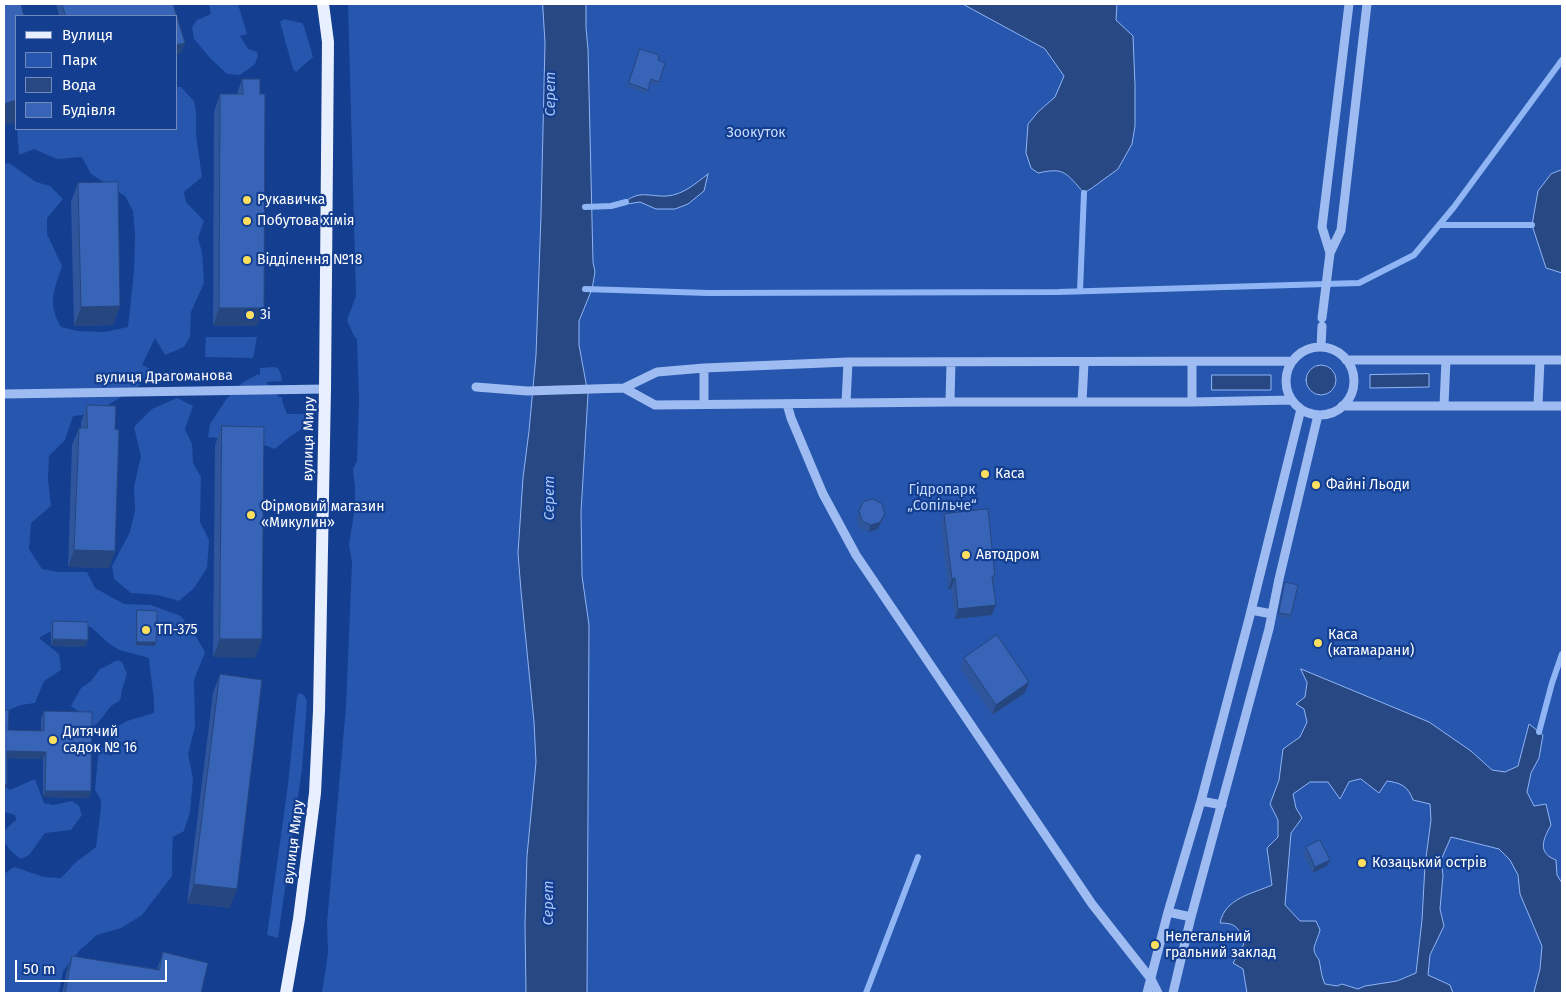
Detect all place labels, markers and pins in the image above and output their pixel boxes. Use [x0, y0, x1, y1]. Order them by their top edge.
place label: Рукавичка [257, 192, 325, 208]
marker: Рукавичка [241, 194, 253, 206]
place label: Побутова хімія [257, 213, 355, 229]
marker: Побутова хімія [241, 215, 253, 227]
place label: Відділення №18 [257, 252, 362, 268]
marker: Відділення №18 [241, 254, 253, 266]
place label: 3і [260, 307, 271, 323]
marker: 3і [244, 309, 256, 321]
place label: Каса [995, 466, 1025, 482]
marker: Каса [979, 468, 991, 480]
place label: Файні Льоди [1326, 477, 1410, 493]
marker: Файні Льоди [1310, 479, 1322, 491]
place label: Фірмовий магазин «Микулин» [261, 499, 384, 532]
marker: Фірмовий магазин «Микулин» [245, 509, 257, 521]
place label: Автодром [976, 547, 1039, 563]
marker: Автодром [960, 549, 972, 561]
place label: ТП-375 [156, 622, 197, 638]
marker: ТП-375 [140, 624, 152, 636]
place label: Каса (катамарани) [1328, 627, 1414, 660]
marker: Каса (катамарани) [1312, 637, 1324, 649]
place label: Дитячий садок № 16 [63, 724, 137, 756]
marker: Дитячий садок № 16 [47, 734, 59, 746]
place label: Козацький острів [1372, 855, 1487, 871]
marker: Козацький острів [1356, 857, 1368, 869]
place label: Нелегальний гральний заклад [1165, 929, 1276, 962]
marker: Нелегальний гральний заклад [1149, 939, 1161, 951]

